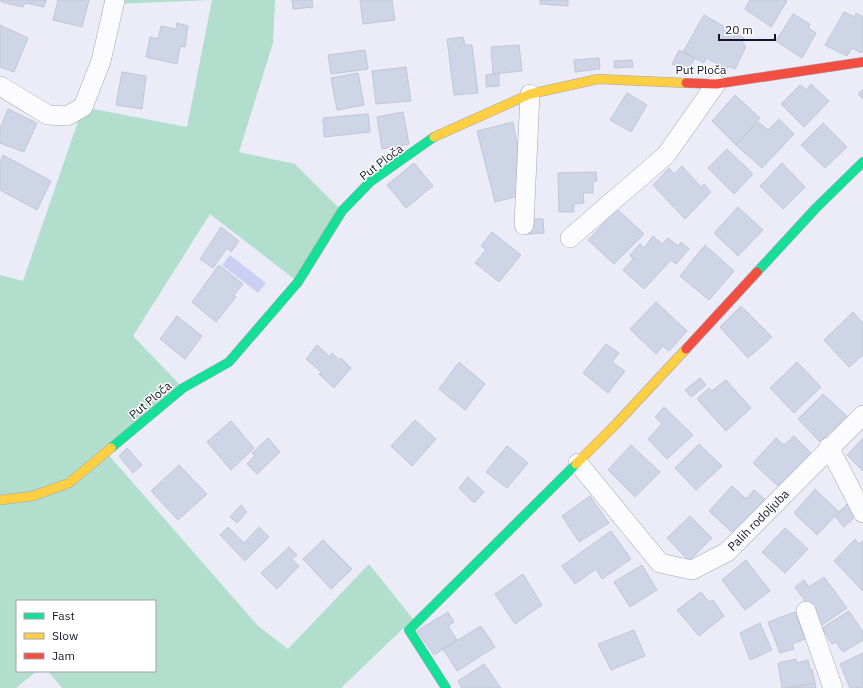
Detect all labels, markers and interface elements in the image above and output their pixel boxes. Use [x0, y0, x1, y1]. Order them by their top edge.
scale bar [719, 16, 775, 42]
text: 20 m [725, 22, 753, 37]
street label: Put Ploča [676, 62, 727, 77]
street label: Put Ploča [356, 140, 406, 183]
street label: Put Ploča [126, 378, 175, 422]
street label: Palih rodoljuba [724, 486, 792, 554]
legend [16, 600, 156, 672]
text: Fast [52, 608, 75, 623]
text: Slow [52, 628, 78, 643]
text: Jam [52, 648, 75, 663]

